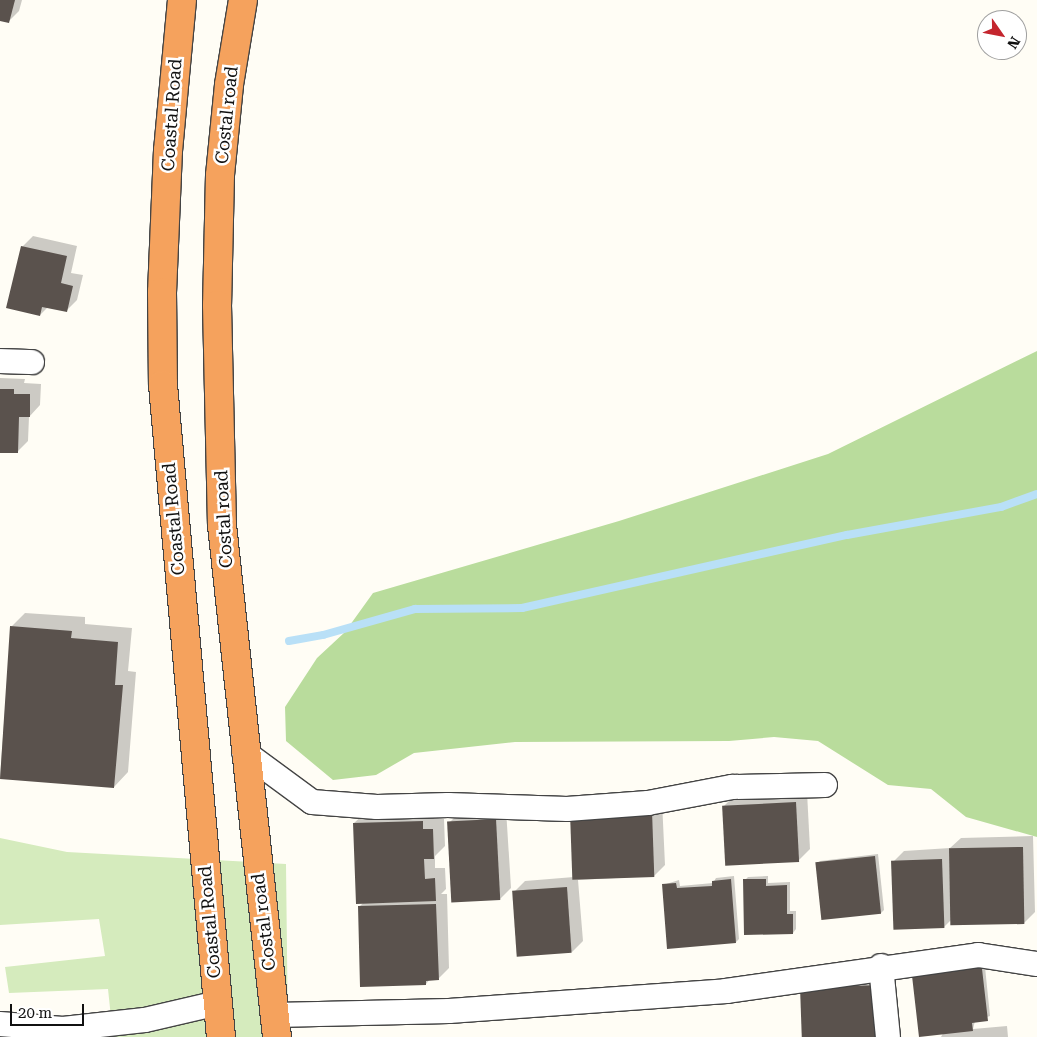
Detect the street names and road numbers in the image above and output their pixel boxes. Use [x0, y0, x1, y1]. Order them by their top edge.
street label: Coastal Road [157, 58, 187, 172]
street label: Costal road [211, 65, 243, 165]
street label: Coastal Road [158, 462, 190, 576]
street label: Costal road [211, 469, 237, 569]
street label: Coastal Road [194, 865, 226, 979]
street label: Costal road [247, 872, 281, 972]

